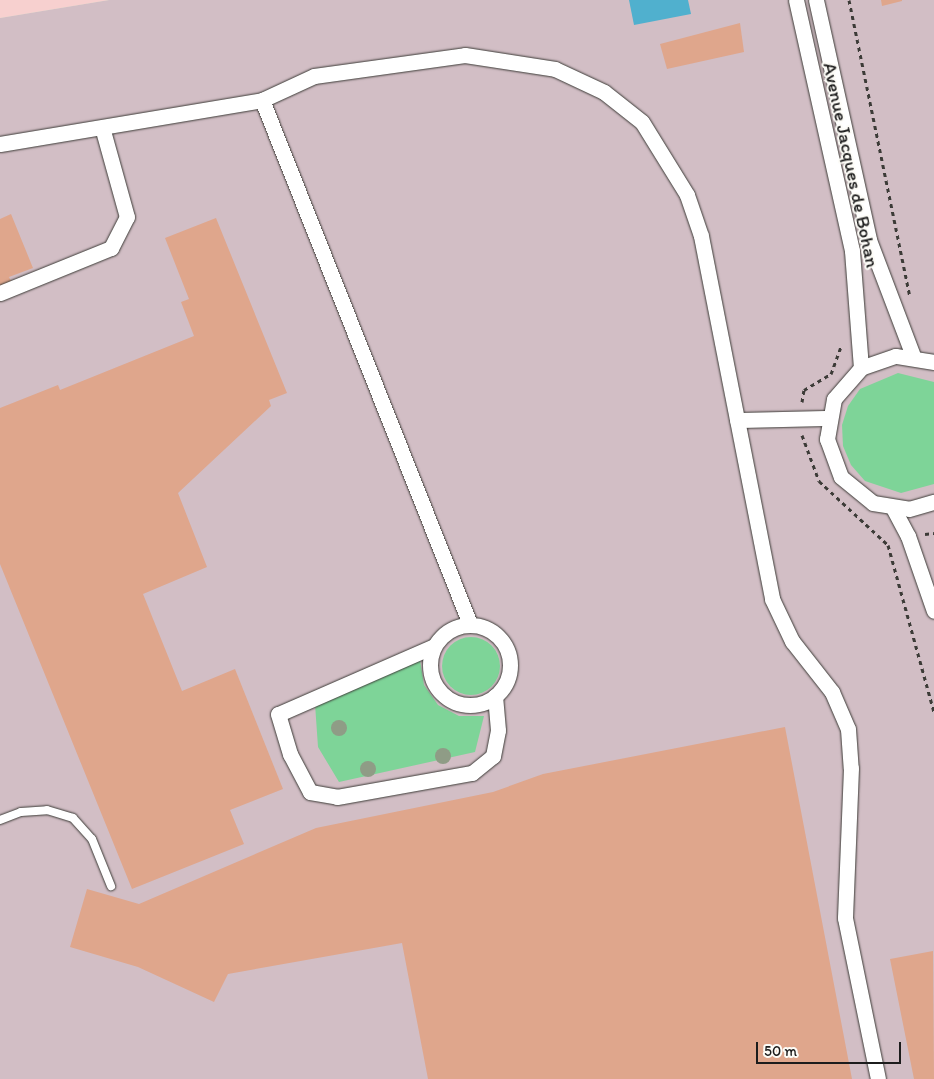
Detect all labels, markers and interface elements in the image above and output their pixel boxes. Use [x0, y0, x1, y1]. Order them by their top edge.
street label: Avenue Jacques de Bohan [818, 60, 884, 270]
scale bar [759, 1032, 904, 1064]
text: 50 m [764, 1042, 797, 1060]

